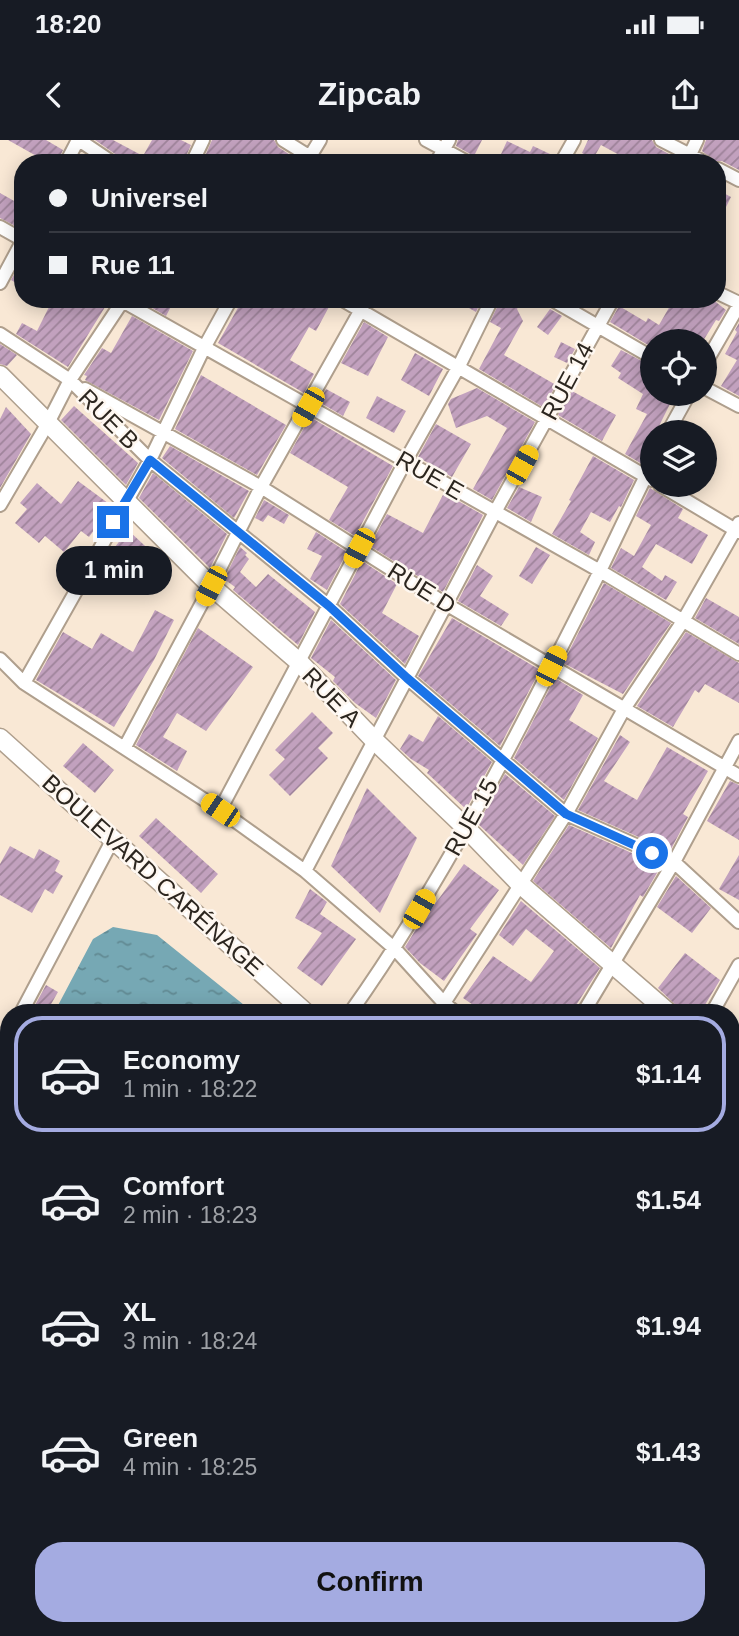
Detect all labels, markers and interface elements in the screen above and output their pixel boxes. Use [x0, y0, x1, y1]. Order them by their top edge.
text: 18:20 [35, 9, 102, 39]
icon: back [35, 76, 73, 114]
text: Zipcab [318, 76, 421, 112]
icon: share [666, 76, 704, 114]
text: Universel [91, 183, 208, 213]
text: Rue 11 [91, 250, 175, 280]
map controls [640, 329, 717, 497]
button: locate [640, 329, 717, 406]
street label: RUE 14 [535, 338, 599, 424]
street label: RUE B [74, 384, 144, 454]
car [289, 384, 328, 430]
button: layers [640, 420, 717, 497]
car [503, 442, 542, 488]
street label: RUE E [391, 445, 469, 505]
route end [97, 506, 129, 538]
car [340, 525, 379, 571]
callout: 1 min [55, 546, 171, 596]
text: 1 min [84, 557, 144, 583]
street label: RUE D [383, 557, 461, 619]
car [192, 563, 231, 609]
car [533, 643, 570, 689]
street label: RUE A [297, 662, 367, 732]
street label: BOULEVARD CARÉNAGE [37, 769, 269, 981]
street label: RUE 15 [439, 774, 503, 860]
car [197, 790, 244, 830]
route start [636, 837, 668, 869]
car [400, 886, 439, 932]
icon: car [39, 1043, 102, 1106]
text: Economy [123, 1045, 240, 1075]
text: $1.14 [636, 1059, 701, 1089]
text: 1 min · 18:22 [123, 1076, 257, 1102]
icon: car [39, 1169, 102, 1232]
text: Comfort [123, 1171, 224, 1201]
text: $1.54 [636, 1185, 701, 1215]
text: 2 min · 18:23 [123, 1202, 257, 1228]
icon: car [39, 1295, 102, 1358]
text: XL [123, 1297, 156, 1327]
text: $1.94 [636, 1311, 701, 1341]
text: 3 min · 18:24 [123, 1328, 257, 1354]
icon: car [39, 1421, 102, 1484]
text: Green [123, 1423, 198, 1453]
text: $1.43 [636, 1437, 701, 1467]
text: 4 min · 18:25 [123, 1454, 257, 1480]
button: Confirm [35, 1542, 705, 1622]

